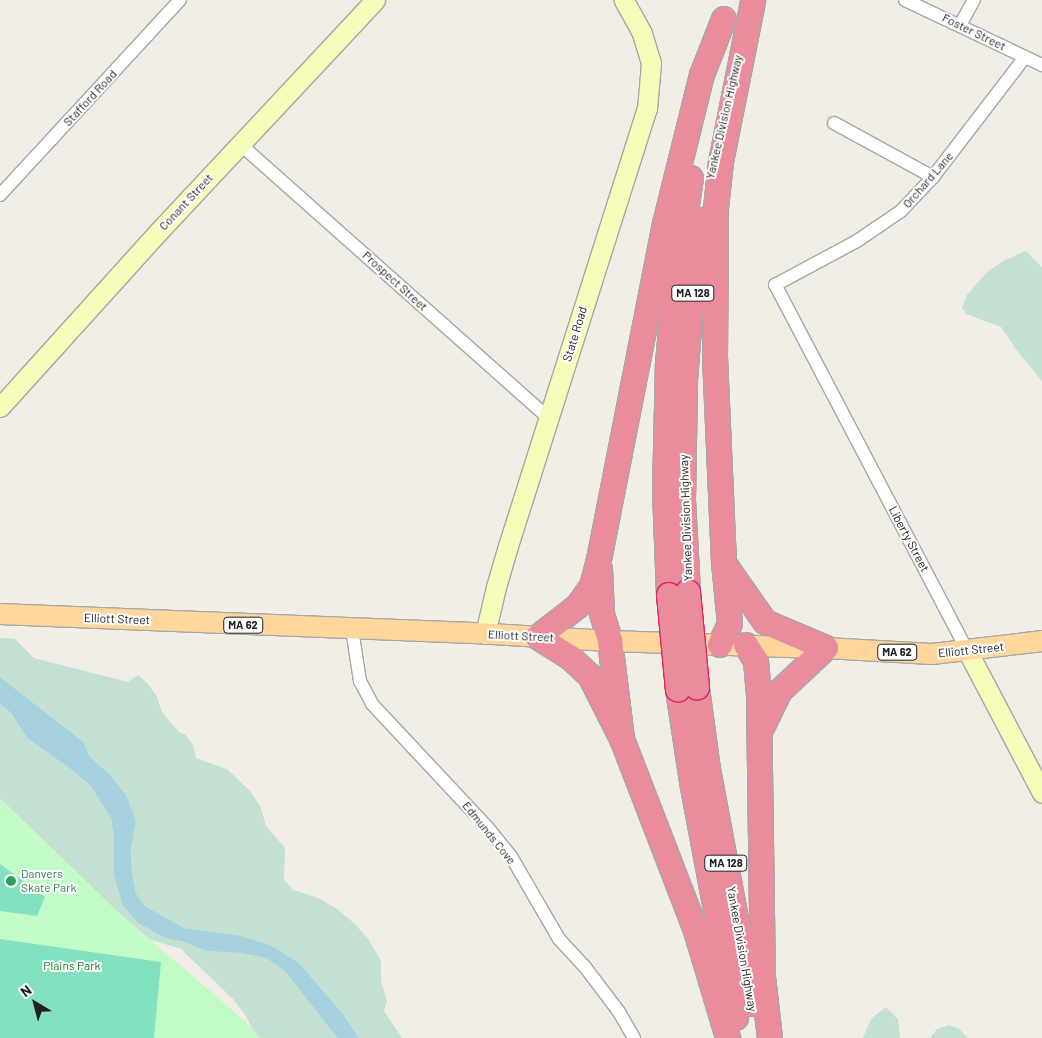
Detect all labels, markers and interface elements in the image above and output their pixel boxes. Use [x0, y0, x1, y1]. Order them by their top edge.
street label: Foster Street [940, 10, 1008, 54]
street label: Yankee Division Highway [703, 53, 745, 181]
street label: Stafford Road [60, 67, 120, 129]
street label: Orchard Lane [900, 149, 956, 211]
street label: Conant Street [156, 171, 216, 233]
street label: Prospect Street [360, 248, 430, 314]
road number: MA 128 [670, 284, 716, 302]
street label: State Road [560, 305, 590, 363]
street label: Yankee Division Highway [677, 454, 695, 582]
street label: Liberty Street [886, 504, 932, 574]
street label: Elliott Street [84, 611, 150, 627]
road number: MA 62 [223, 616, 263, 634]
street label: Elliott Street [488, 627, 554, 645]
street label: Elliott Street [937, 639, 1005, 661]
road number: MA 62 [877, 644, 917, 660]
street label: Edmunds Cove [459, 799, 519, 867]
road number: MA 128 [704, 854, 748, 871]
place label: Danvers Skate Park [21, 867, 77, 895]
marker: Danvers Skate Park [5, 875, 17, 887]
street label: Yankee Division Highway [724, 885, 760, 1013]
park label: Plains Park [43, 959, 101, 973]
north arrow [10, 978, 60, 1028]
text: N [17, 981, 35, 1000]

